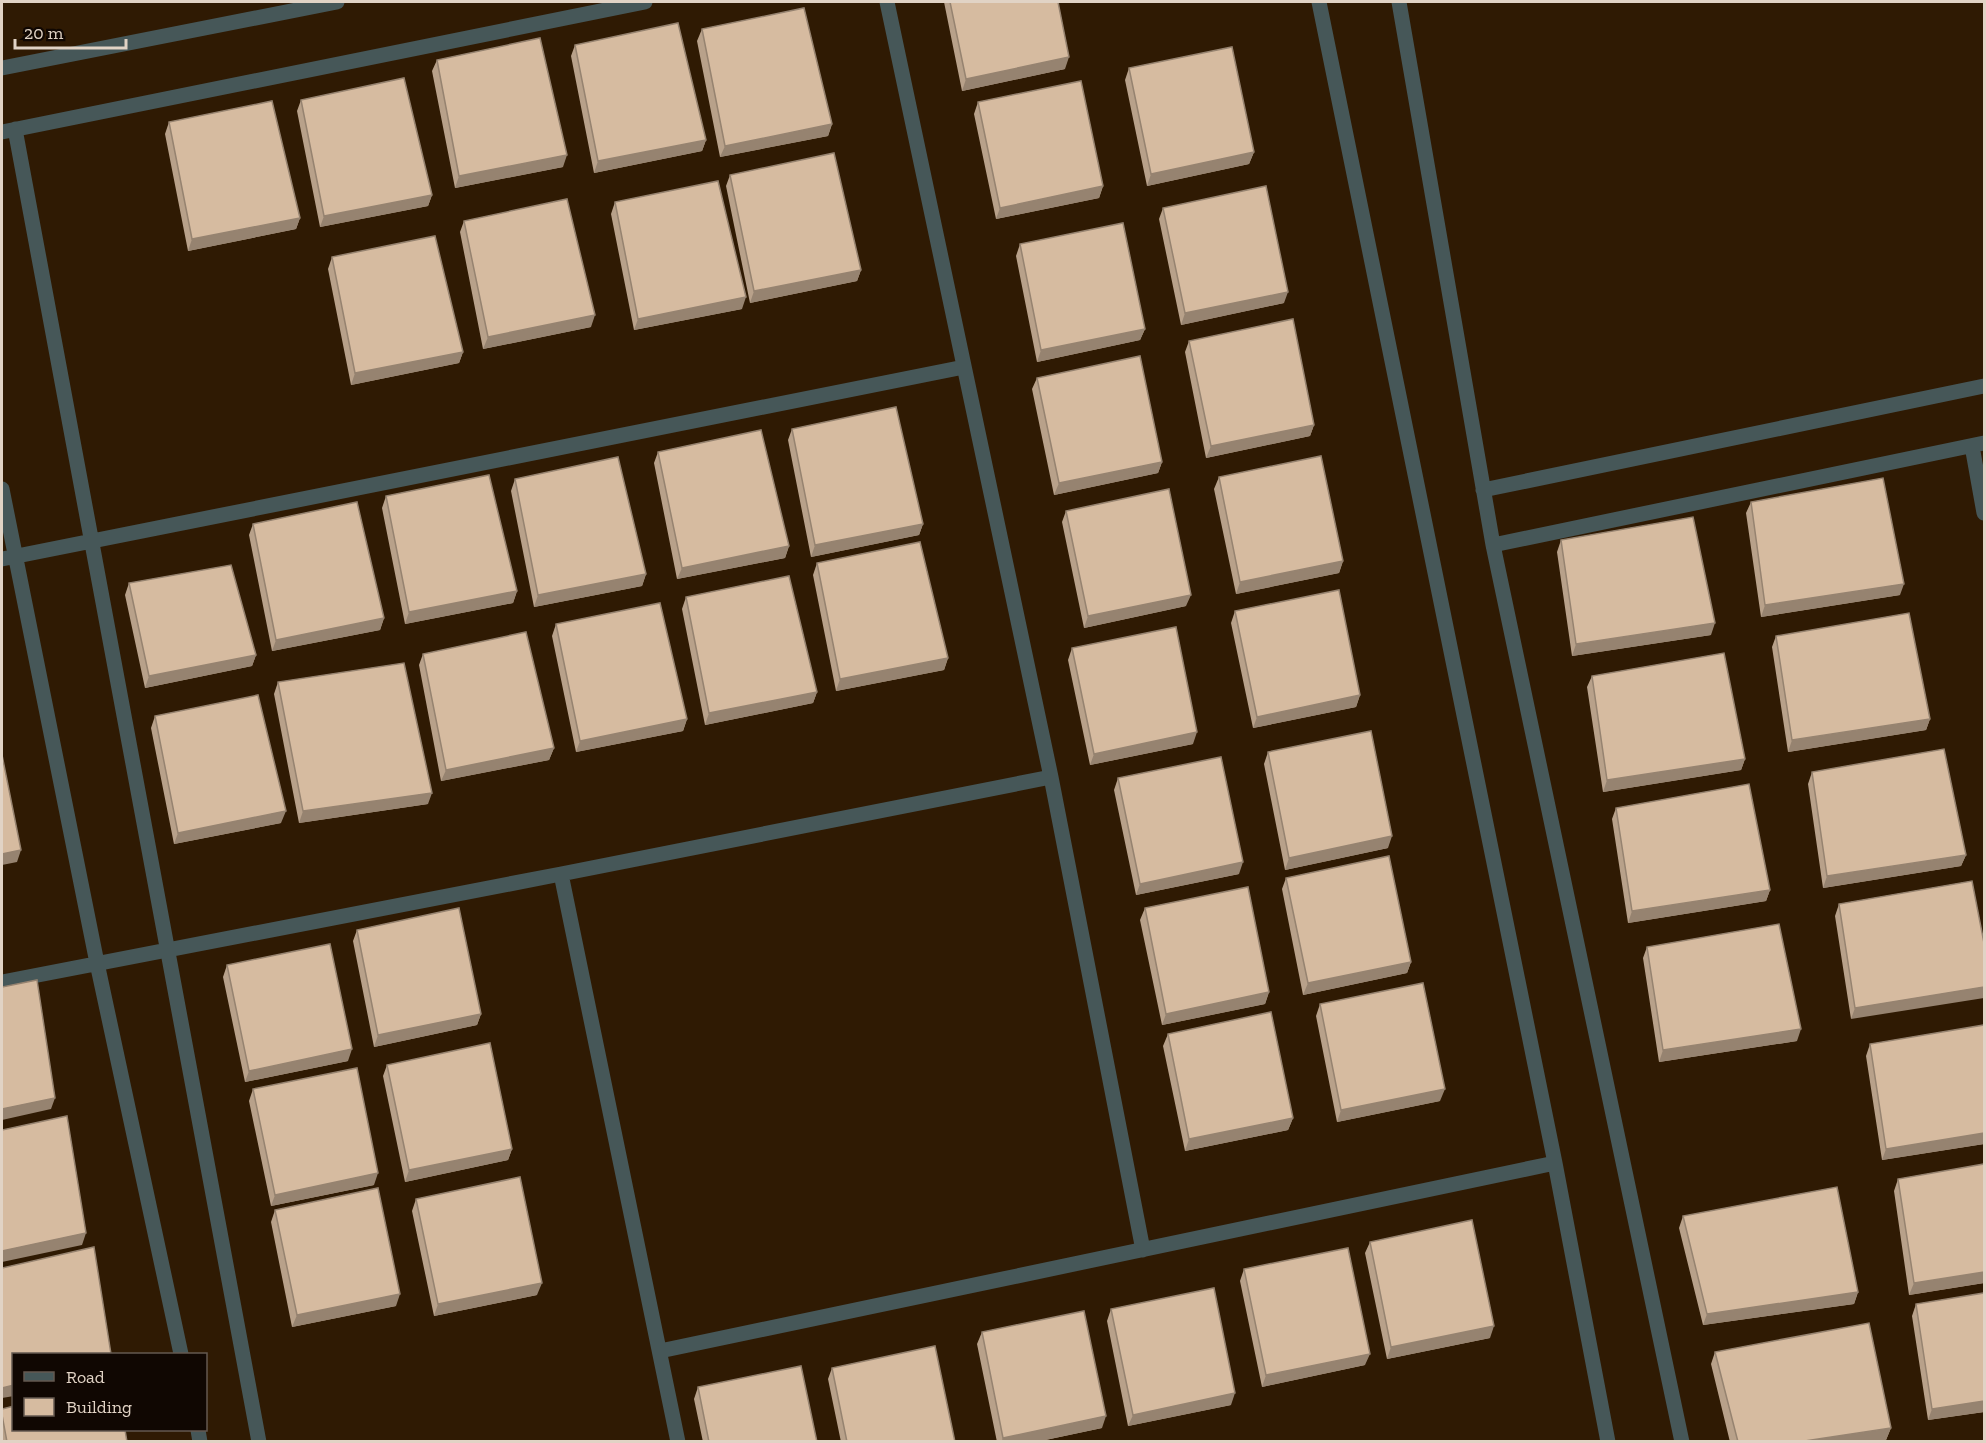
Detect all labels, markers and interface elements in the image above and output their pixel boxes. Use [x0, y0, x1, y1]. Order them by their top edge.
scale bar [15, 12, 126, 50]
text: 20 m [24, 22, 64, 44]
legend [12, 1353, 207, 1431]
text: Road [66, 1366, 105, 1388]
text: Building [66, 1396, 132, 1418]

